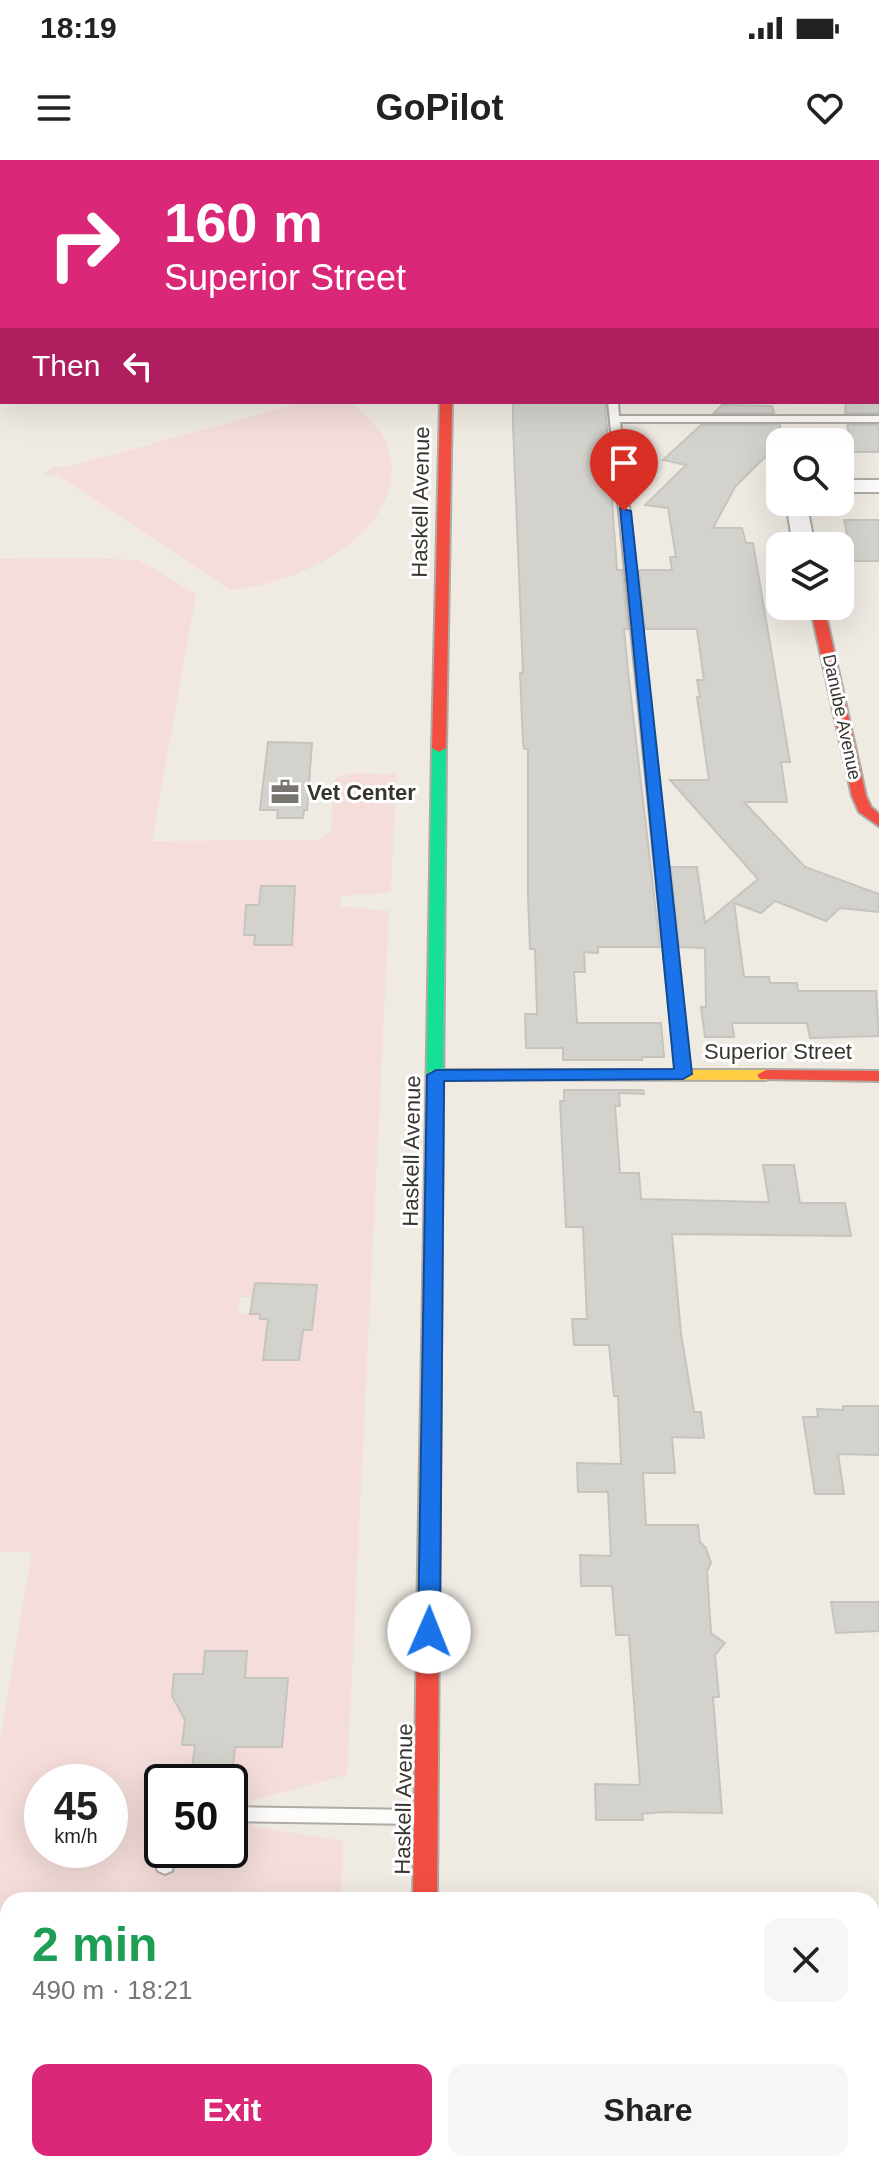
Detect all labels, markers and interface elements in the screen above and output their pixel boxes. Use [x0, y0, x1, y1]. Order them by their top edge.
text: 18:19 [40, 11, 117, 44]
icon: menu [32, 86, 76, 130]
icon: heart [803, 86, 847, 130]
text: GoPilot [376, 87, 504, 128]
text: 160 m [164, 191, 323, 254]
icon: right [32, 192, 136, 296]
text: Superior Street [164, 257, 406, 298]
icon: left [116, 344, 160, 388]
text: Then [32, 349, 100, 382]
street label: Haskell Avenue [407, 426, 434, 578]
map controls [766, 428, 854, 620]
button: search [766, 428, 854, 516]
pin [590, 429, 658, 511]
icon: arrive [602, 441, 646, 485]
button: layers [766, 532, 854, 620]
street label: Danube Avenue [819, 652, 865, 782]
office icon: Vet Center [270, 777, 300, 807]
place label: Vet Center [307, 780, 416, 805]
street label: Superior Street [704, 1039, 852, 1064]
street label: Haskell Avenue [398, 1075, 425, 1227]
position arrow [387, 1590, 471, 1674]
street label: Haskell Avenue [390, 1723, 417, 1875]
speed limit sign: 50 [144, 1764, 248, 1868]
text: 45 [54, 1784, 98, 1828]
text: km/h [54, 1825, 98, 1847]
text: 2 min [32, 1918, 157, 1971]
button: close [764, 1918, 848, 2002]
text: 490 m · 18:21 [32, 1975, 192, 2005]
button: Exit [32, 2064, 432, 2156]
button: Share [448, 2064, 848, 2156]

